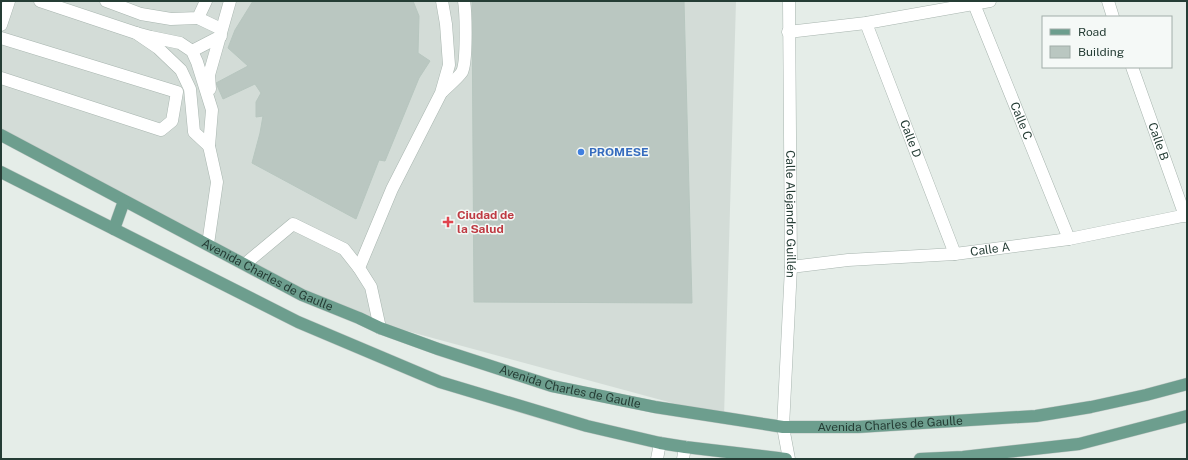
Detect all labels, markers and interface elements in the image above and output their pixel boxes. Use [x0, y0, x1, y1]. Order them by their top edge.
legend [1042, 16, 1172, 68]
text: Road [1078, 25, 1106, 39]
text: Building [1078, 45, 1124, 59]
street label: Calle C [1007, 100, 1035, 142]
street label: Calle D [897, 118, 924, 160]
street label: Calle B [1145, 121, 1172, 162]
place label: PROMESE [589, 145, 649, 159]
marker: PROMESE [576, 147, 586, 157]
street label: Calle Alejandro Guillén [783, 150, 798, 278]
place label: Ciudad de la Salud [457, 208, 514, 236]
marker: Ciudad de la Salud [442, 216, 454, 228]
street label: Avenida Charles de Gaulle [199, 236, 335, 314]
street label: Calle A [969, 240, 1011, 259]
street label: Avenida Charles de Gaulle [498, 362, 642, 411]
street label: Avenida Charles de Gaulle [817, 414, 963, 434]

